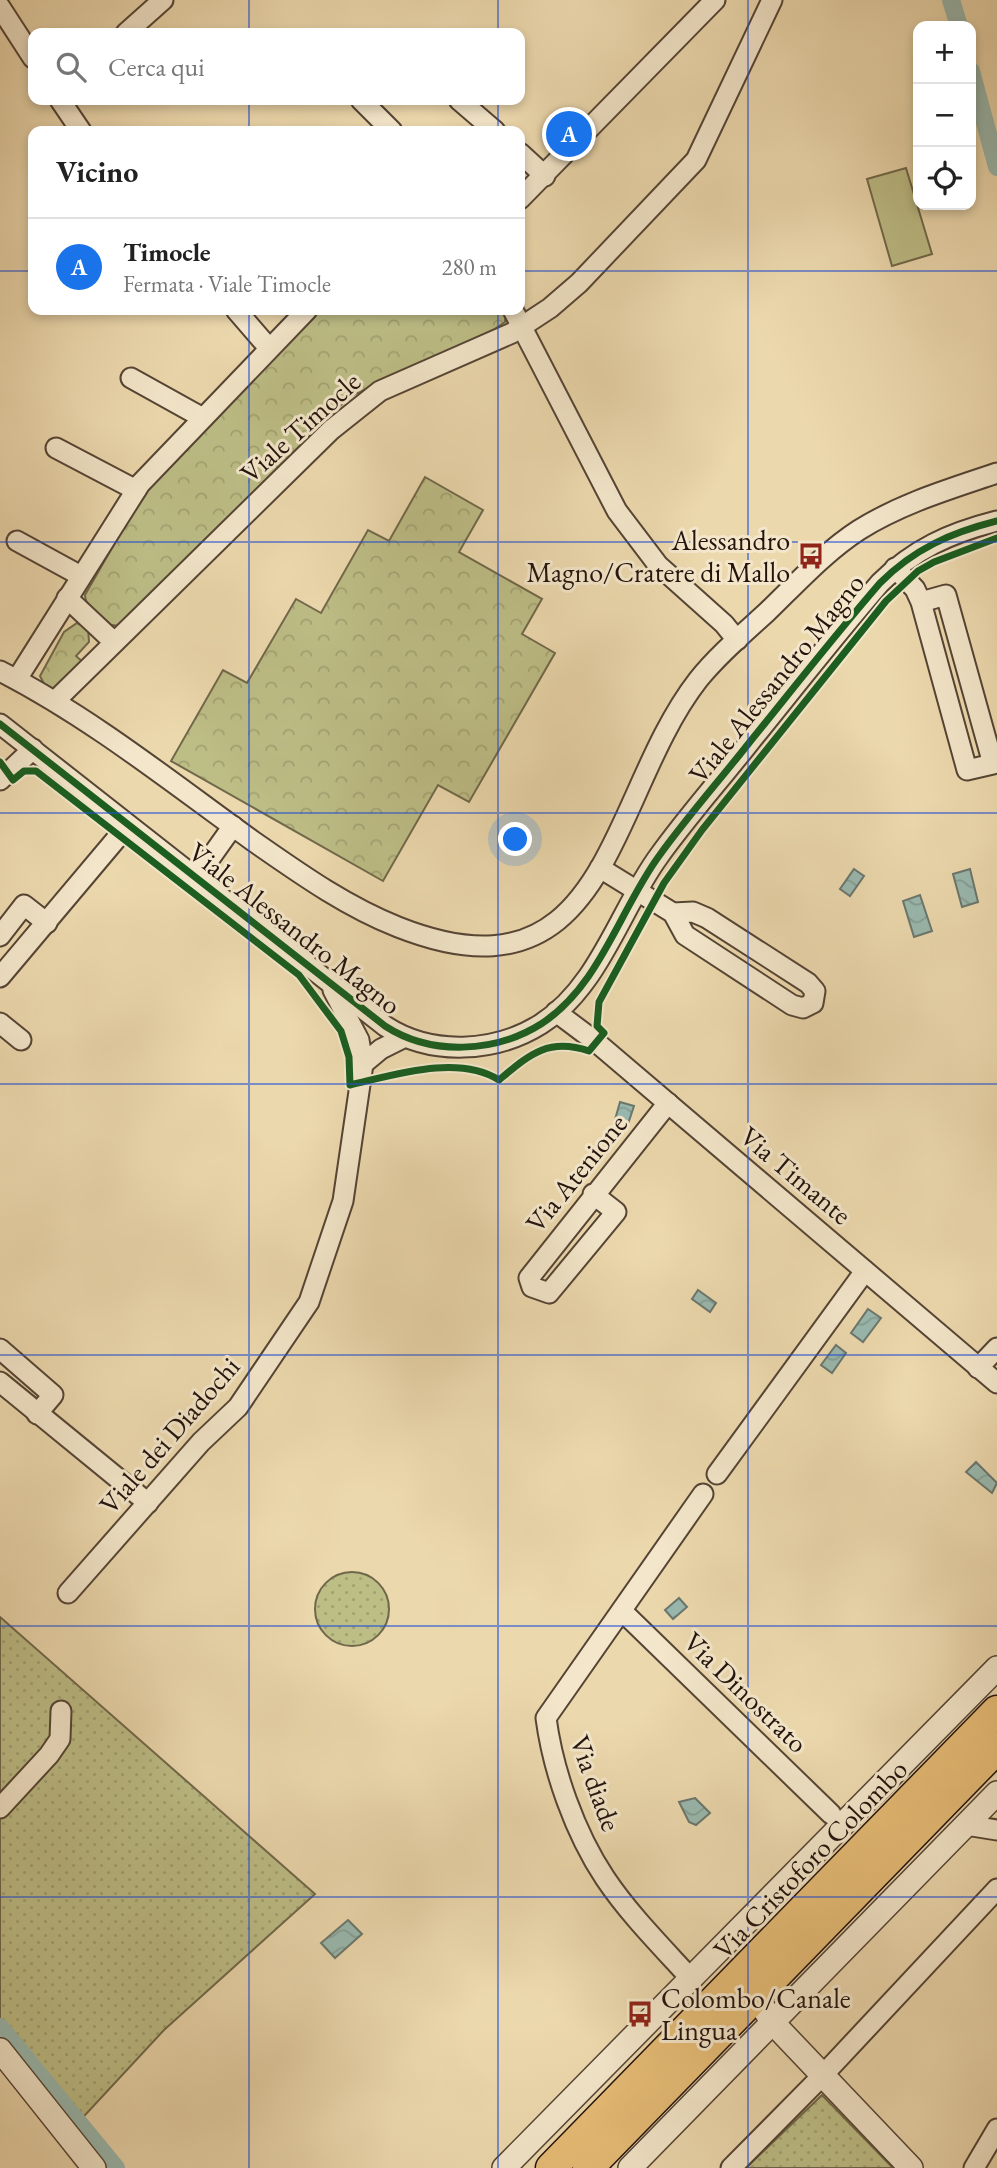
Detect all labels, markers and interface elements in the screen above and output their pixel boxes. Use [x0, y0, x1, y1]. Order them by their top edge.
map controls [913, 21, 976, 210]
button: + [913, 21, 976, 84]
search box [28, 28, 525, 105]
icon: search [52, 48, 90, 86]
text: Cerca qui [108, 50, 205, 84]
button: − [913, 84, 976, 147]
pin: A [546, 108, 592, 160]
button: locate [913, 147, 976, 210]
text: Vicino [56, 152, 138, 191]
text: Timocle [123, 235, 211, 269]
text: A [71, 252, 87, 282]
text: 280 m [441, 252, 497, 282]
text: Fermata · Viale Timocle [123, 269, 331, 299]
street label: Viale Timocle [232, 363, 368, 491]
place label: Alessandro Magno/Cratere di Mallo [526, 522, 790, 590]
bus stop icon: Alessandro Magno/Cratere di Mallo [796, 541, 826, 571]
street label: Viale Alessandro Magno [680, 566, 872, 790]
your location [498, 822, 532, 856]
street label: Viale Alessandro Magno [181, 834, 409, 1022]
street label: Via Atenione [517, 1106, 635, 1240]
street label: Via Timante [733, 1118, 859, 1232]
street label: Viale dei Diadochi [91, 1349, 247, 1521]
street label: Via Dinostrato [676, 1624, 816, 1760]
street label: Via diade [562, 1730, 630, 1836]
street label: Via Cristoforo Colombo [705, 1751, 915, 1967]
place label: Colombo/Canale Lingua [661, 1980, 851, 2048]
bus stop icon: Colombo/Canale Lingua [625, 1999, 655, 2029]

